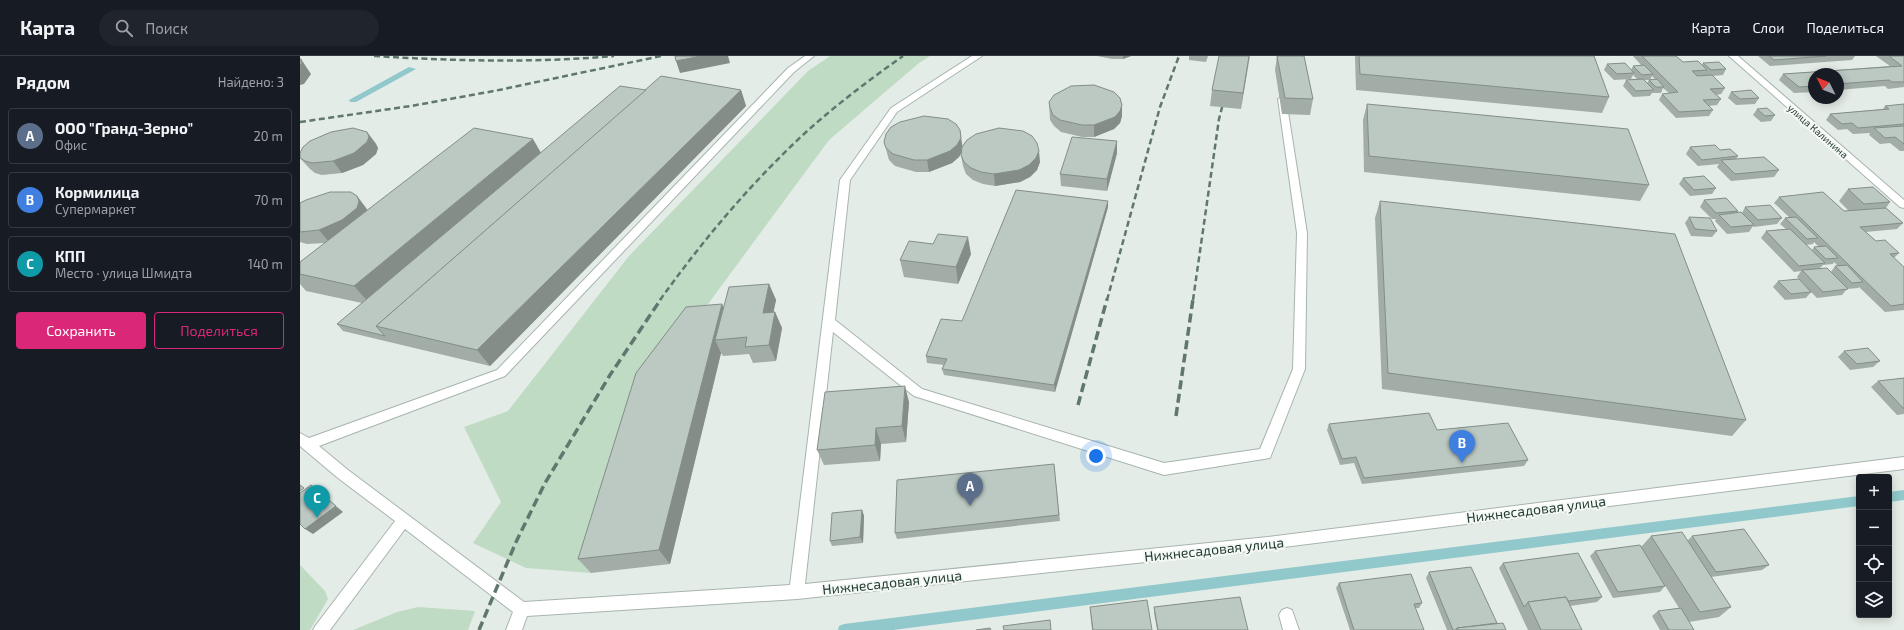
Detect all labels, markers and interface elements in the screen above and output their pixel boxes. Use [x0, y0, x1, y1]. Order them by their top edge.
search box [99, 10, 379, 46]
text: Карта [20, 16, 75, 39]
icon: search [113, 17, 135, 39]
text: Поиск [145, 19, 188, 37]
text: Карта [1691, 19, 1730, 36]
text: Слои [1752, 19, 1784, 36]
text: Поделиться [1806, 19, 1884, 36]
north arrow [1808, 68, 1844, 104]
text: Рядом [16, 72, 70, 92]
text: Найдено: 3 [218, 74, 284, 90]
street label: улица Калинина [1785, 101, 1851, 161]
text: ООО "Гранд-Зерно" [55, 119, 193, 137]
text: A [26, 128, 34, 144]
text: 20 m [254, 128, 283, 144]
text: Офис [55, 137, 87, 153]
text: Кормилица [55, 183, 139, 201]
text: B [26, 192, 34, 208]
text: 70 m [254, 192, 283, 208]
text: Супермаркет [55, 201, 136, 217]
text: КПП [55, 247, 85, 265]
text: C [26, 256, 34, 272]
text: 140 m [248, 256, 283, 272]
text: Место · улица Шмидта [55, 265, 192, 281]
button: Сохранить [16, 312, 146, 349]
button: Поделиться [154, 312, 284, 349]
pin: B [1449, 430, 1475, 463]
your location [1086, 446, 1106, 466]
pin: A [957, 473, 983, 506]
map controls [1856, 474, 1892, 618]
button: + [1856, 474, 1892, 510]
pin: C [304, 485, 330, 518]
street label: Нижнесадовая улица [1465, 492, 1607, 526]
button: − [1856, 510, 1892, 546]
street label: Нижнесадовая улица [1143, 533, 1285, 565]
button: locate [1856, 546, 1892, 582]
street label: Нижнесадовая улица [821, 566, 963, 598]
button: layers [1856, 582, 1892, 618]

